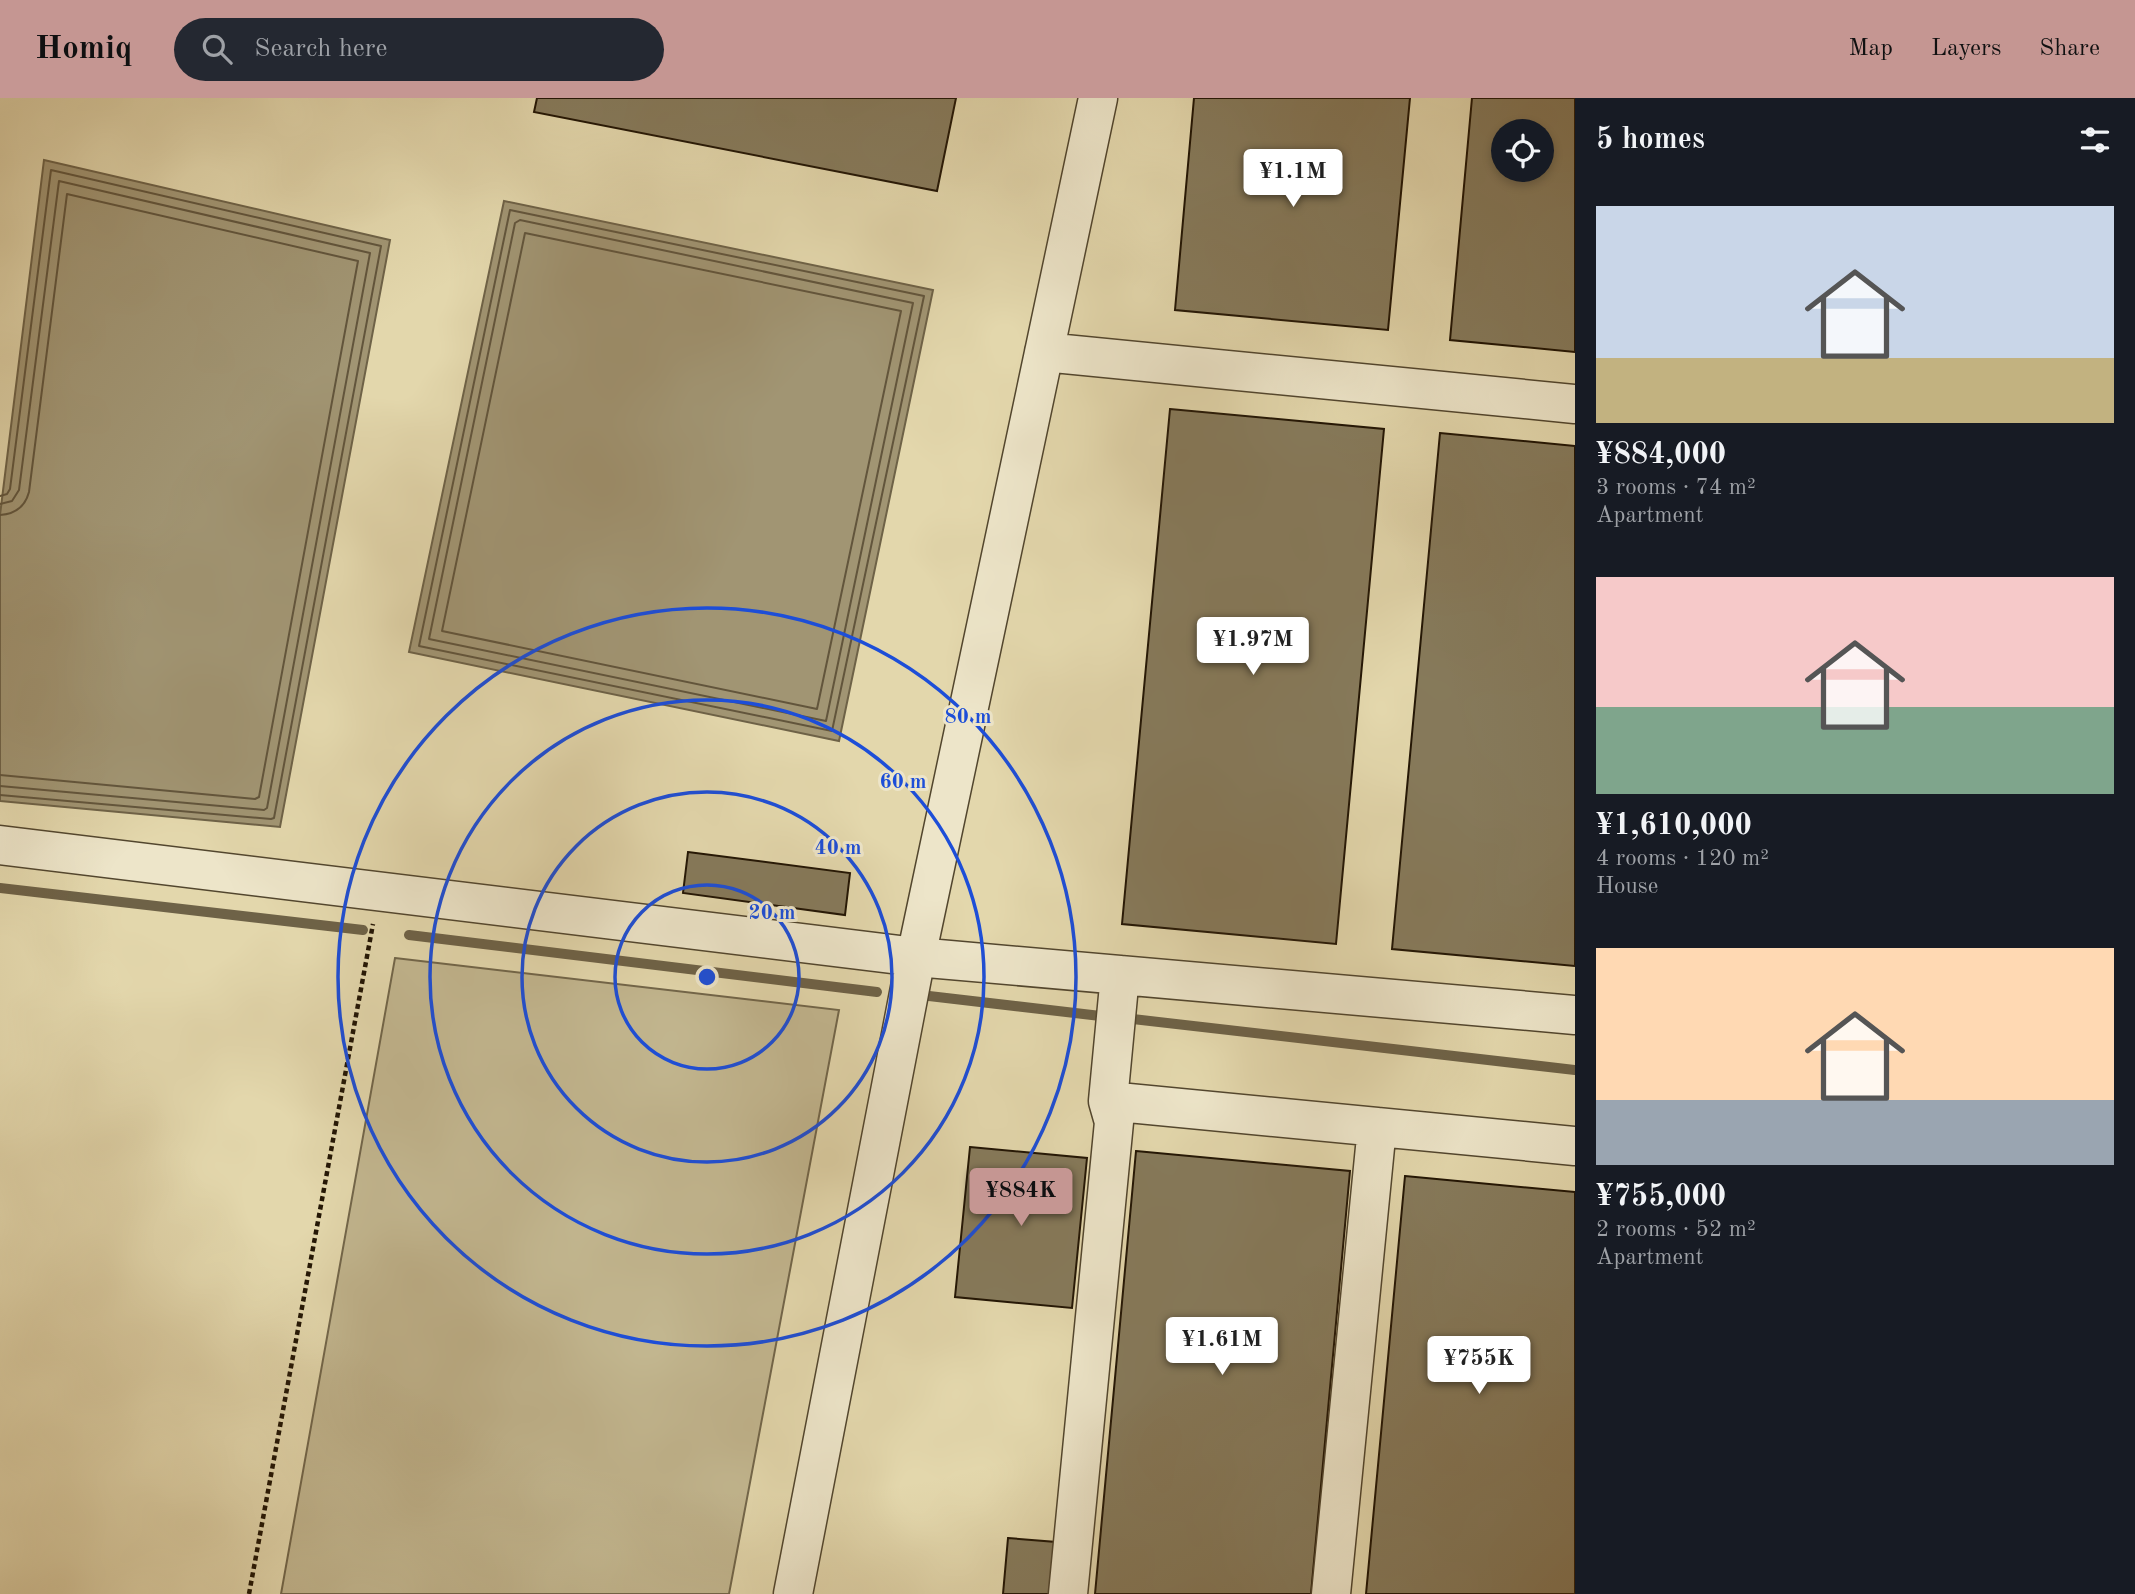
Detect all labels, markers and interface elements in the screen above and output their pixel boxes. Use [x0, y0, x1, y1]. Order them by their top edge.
search box [174, 18, 664, 81]
icon: search [198, 30, 236, 68]
text: Homiq [35, 33, 132, 66]
text: Search here [254, 36, 387, 62]
text: Map [1849, 37, 1893, 61]
text: Layers [1931, 37, 2001, 61]
text: Share [2039, 37, 2100, 61]
map controls [1491, 119, 1554, 182]
button: locate [1491, 119, 1554, 182]
icon: filters [2076, 121, 2114, 159]
text: 5 homes [1596, 125, 1705, 155]
pin: ¥1.1M [1244, 150, 1342, 209]
text: ¥1.1M [1260, 160, 1326, 183]
icon: home [1792, 251, 1918, 377]
text: ¥884,000 [1596, 440, 1726, 470]
text: 3 rooms · 74 m² [1596, 476, 1756, 499]
text: Apartment [1596, 504, 1704, 527]
pin: ¥1.97M [1196, 618, 1310, 677]
icon: home [1792, 622, 1918, 748]
text: ¥1.97M [1213, 628, 1293, 651]
text: 80 m [944, 707, 992, 728]
text: 60 m [879, 772, 927, 793]
text: ¥1,610,000 [1596, 811, 1752, 841]
text: 40 m [814, 838, 862, 859]
text: 4 rooms · 120 m² [1596, 847, 1769, 870]
text: House [1596, 875, 1658, 898]
text: 20 m [748, 903, 796, 924]
centre of rings [695, 965, 719, 989]
icon: home [1792, 993, 1918, 1119]
pin: ¥884K [972, 1168, 1070, 1228]
text: ¥884K [985, 1179, 1057, 1202]
text: ¥755,000 [1596, 1182, 1726, 1212]
text: 2 rooms · 52 m² [1596, 1218, 1756, 1241]
text: Apartment [1596, 1246, 1704, 1269]
pin: ¥1.61M [1165, 1318, 1279, 1377]
text: ¥1.61M [1182, 1328, 1262, 1351]
pin: ¥755K [1430, 1336, 1528, 1396]
text: ¥755K [1443, 1347, 1515, 1370]

